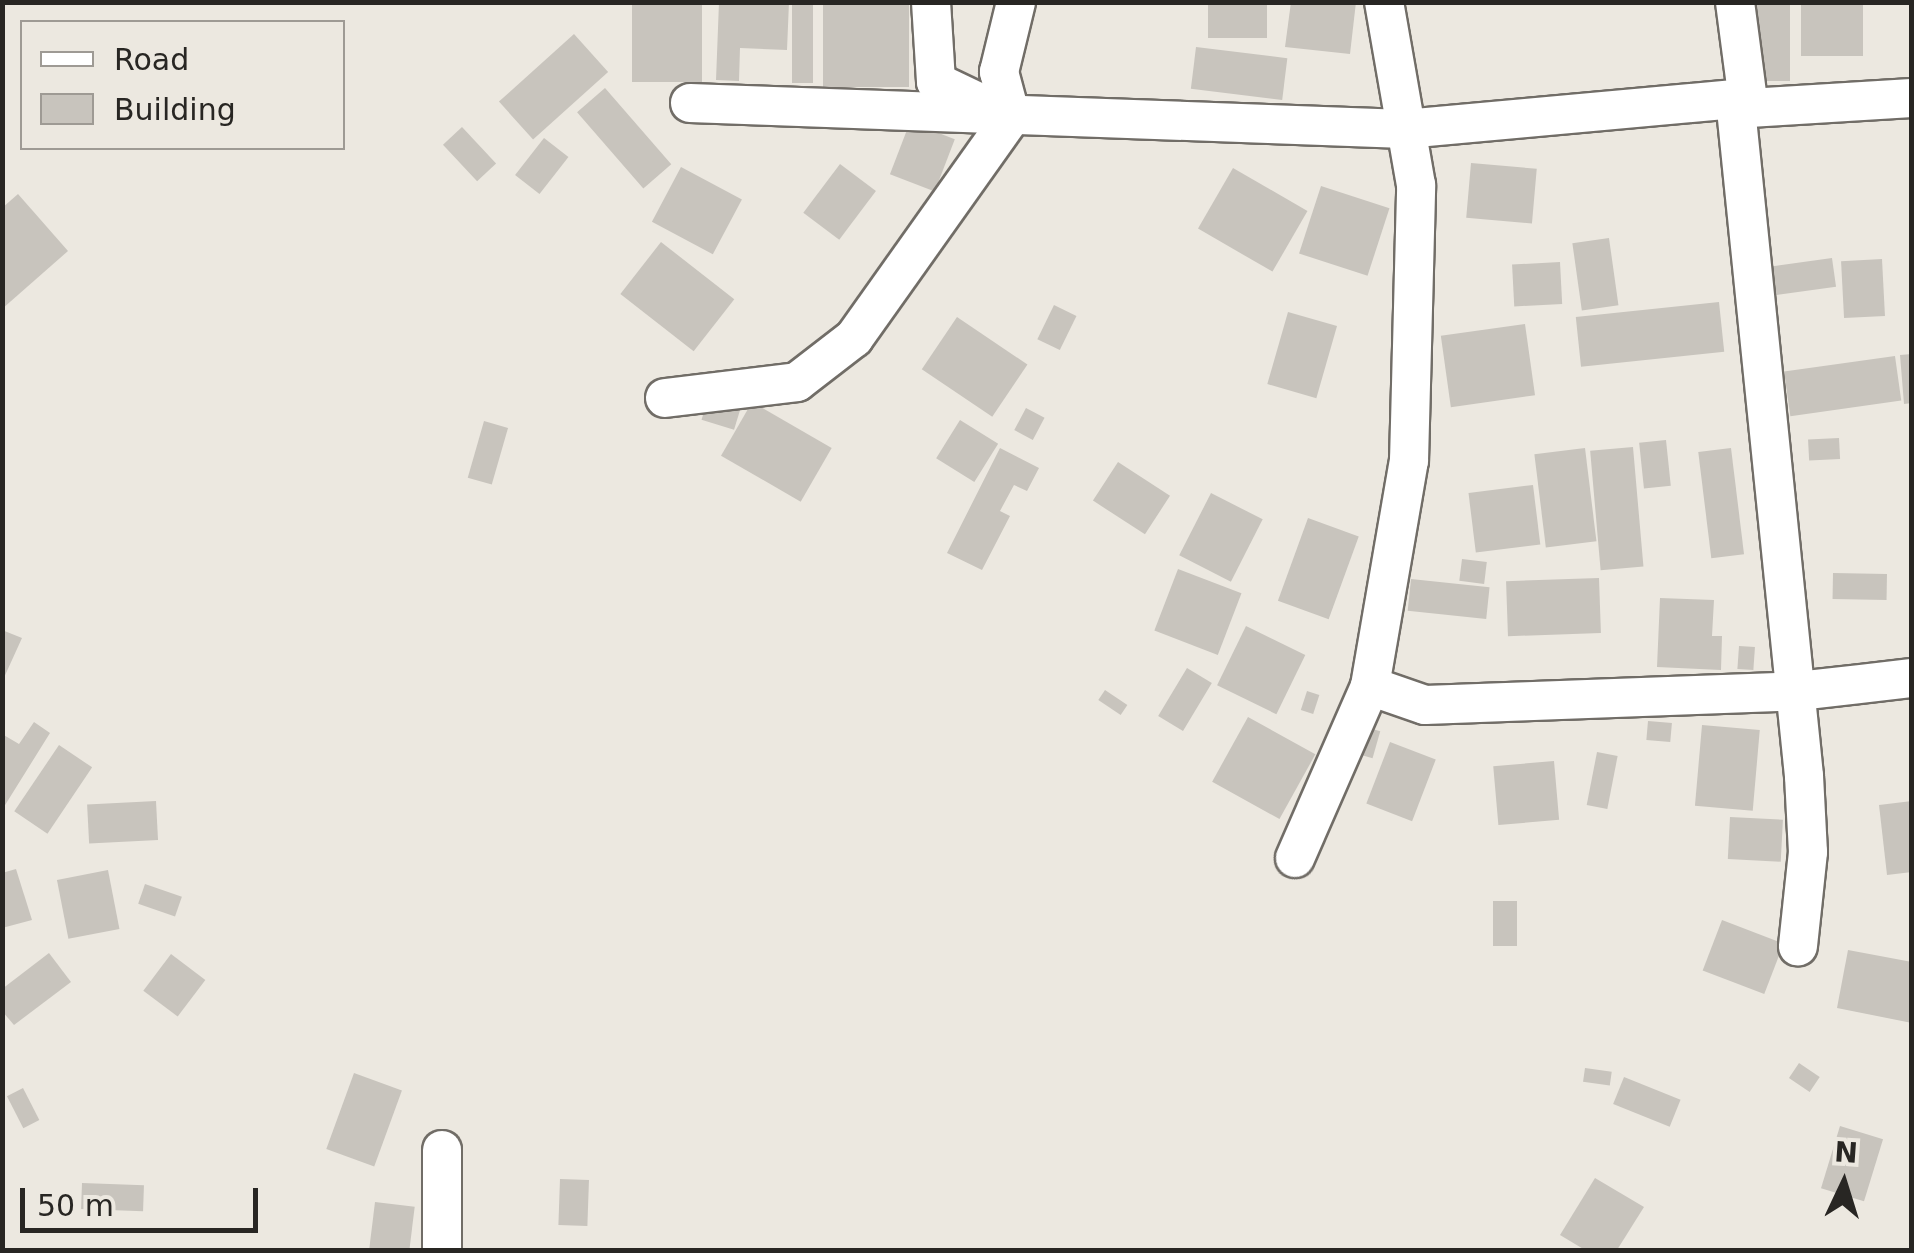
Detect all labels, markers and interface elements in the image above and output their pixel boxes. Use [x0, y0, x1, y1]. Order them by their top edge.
legend [20, 20, 345, 150]
text: Road [114, 42, 189, 77]
text: Building [114, 92, 236, 127]
north arrow [1794, 1133, 1894, 1233]
text: N [1833, 1135, 1859, 1170]
scale bar [25, 1168, 262, 1230]
text: 50 m [37, 1188, 114, 1223]

